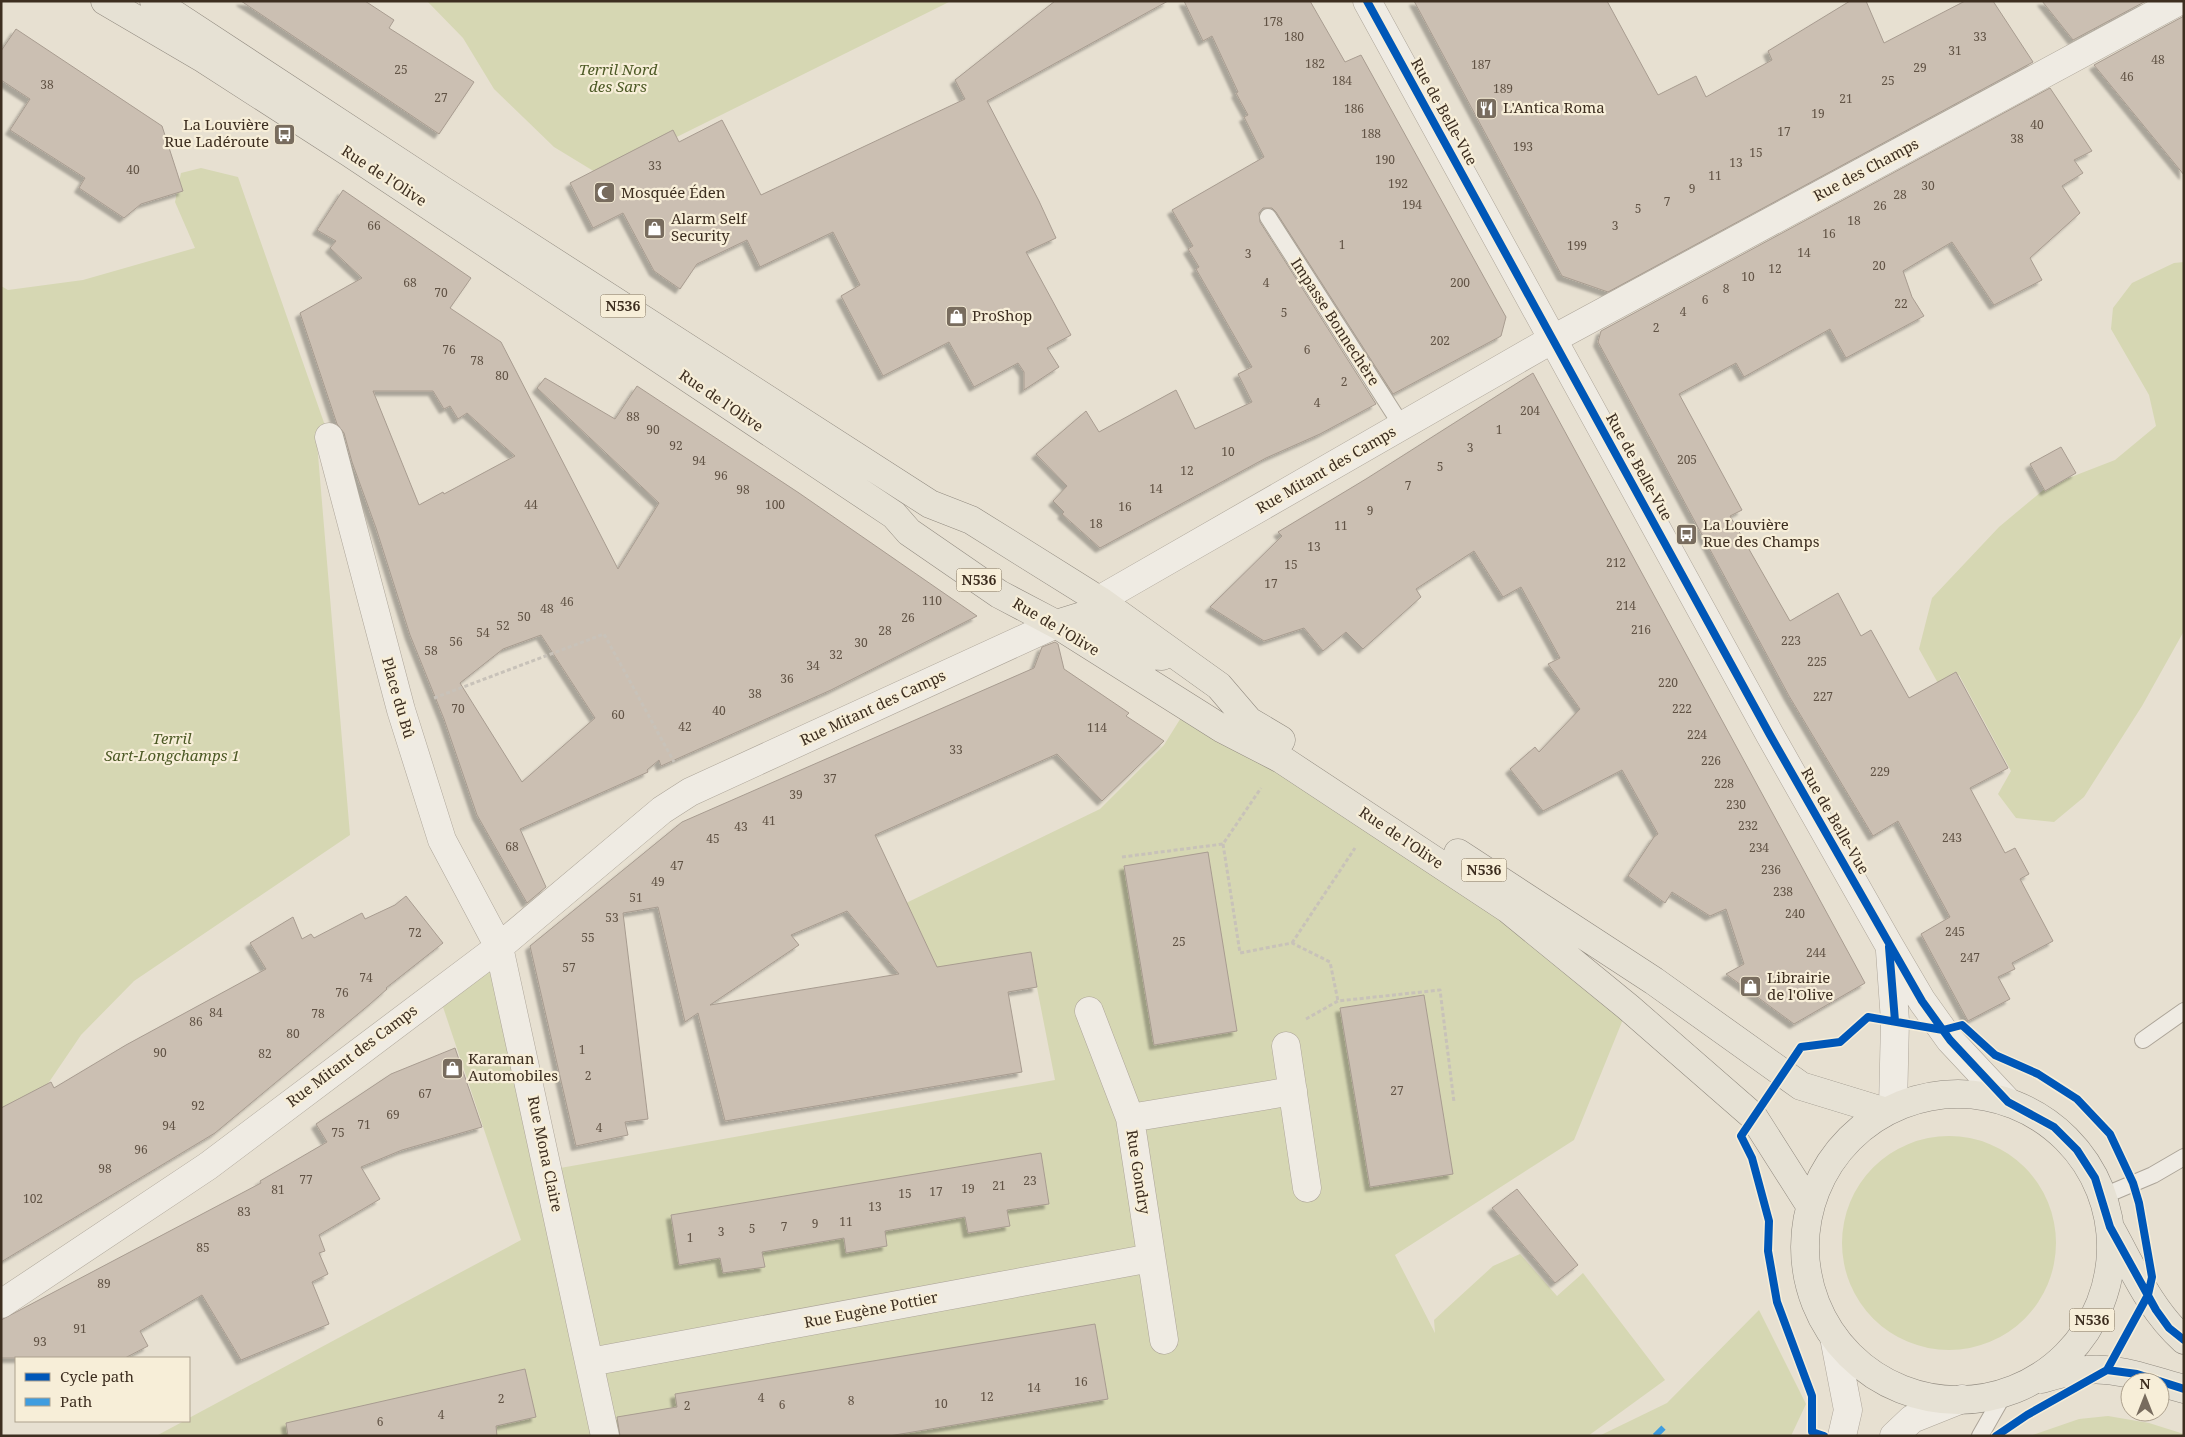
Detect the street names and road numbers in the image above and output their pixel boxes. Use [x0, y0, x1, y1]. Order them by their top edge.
street label: Rue de Belle-Vue [1407, 54, 1483, 169]
street label: Rue des Champs [1809, 133, 1922, 205]
street label: Rue de l'Olive [338, 140, 431, 210]
street label: Impasse Bonnechère [1287, 254, 1385, 389]
road number: N536 [600, 294, 646, 318]
street label: Rue de l'Olive [675, 365, 768, 436]
street label: Rue de Belle-Vue [1602, 409, 1678, 524]
street label: Rue Mitant des Camps [1252, 421, 1399, 517]
road number: N536 [956, 568, 1002, 592]
street label: Rue de l'Olive [1010, 592, 1104, 660]
street label: Place du Bû [378, 655, 420, 741]
street label: Rue Mitant des Camps [797, 664, 949, 750]
street label: Rue de Belle-Vue [1797, 764, 1875, 877]
street label: Rue de l'Olive [1355, 802, 1448, 873]
road number: N536 [1462, 858, 1506, 882]
street label: Rue Mitant des Camps [282, 999, 421, 1111]
street label: Rue Mona Claire [524, 1094, 568, 1214]
street label: Rue Gondry [1122, 1128, 1156, 1216]
street label: Rue Eugène Pottier [802, 1286, 939, 1332]
road number: N536 [2070, 1308, 2114, 1332]

